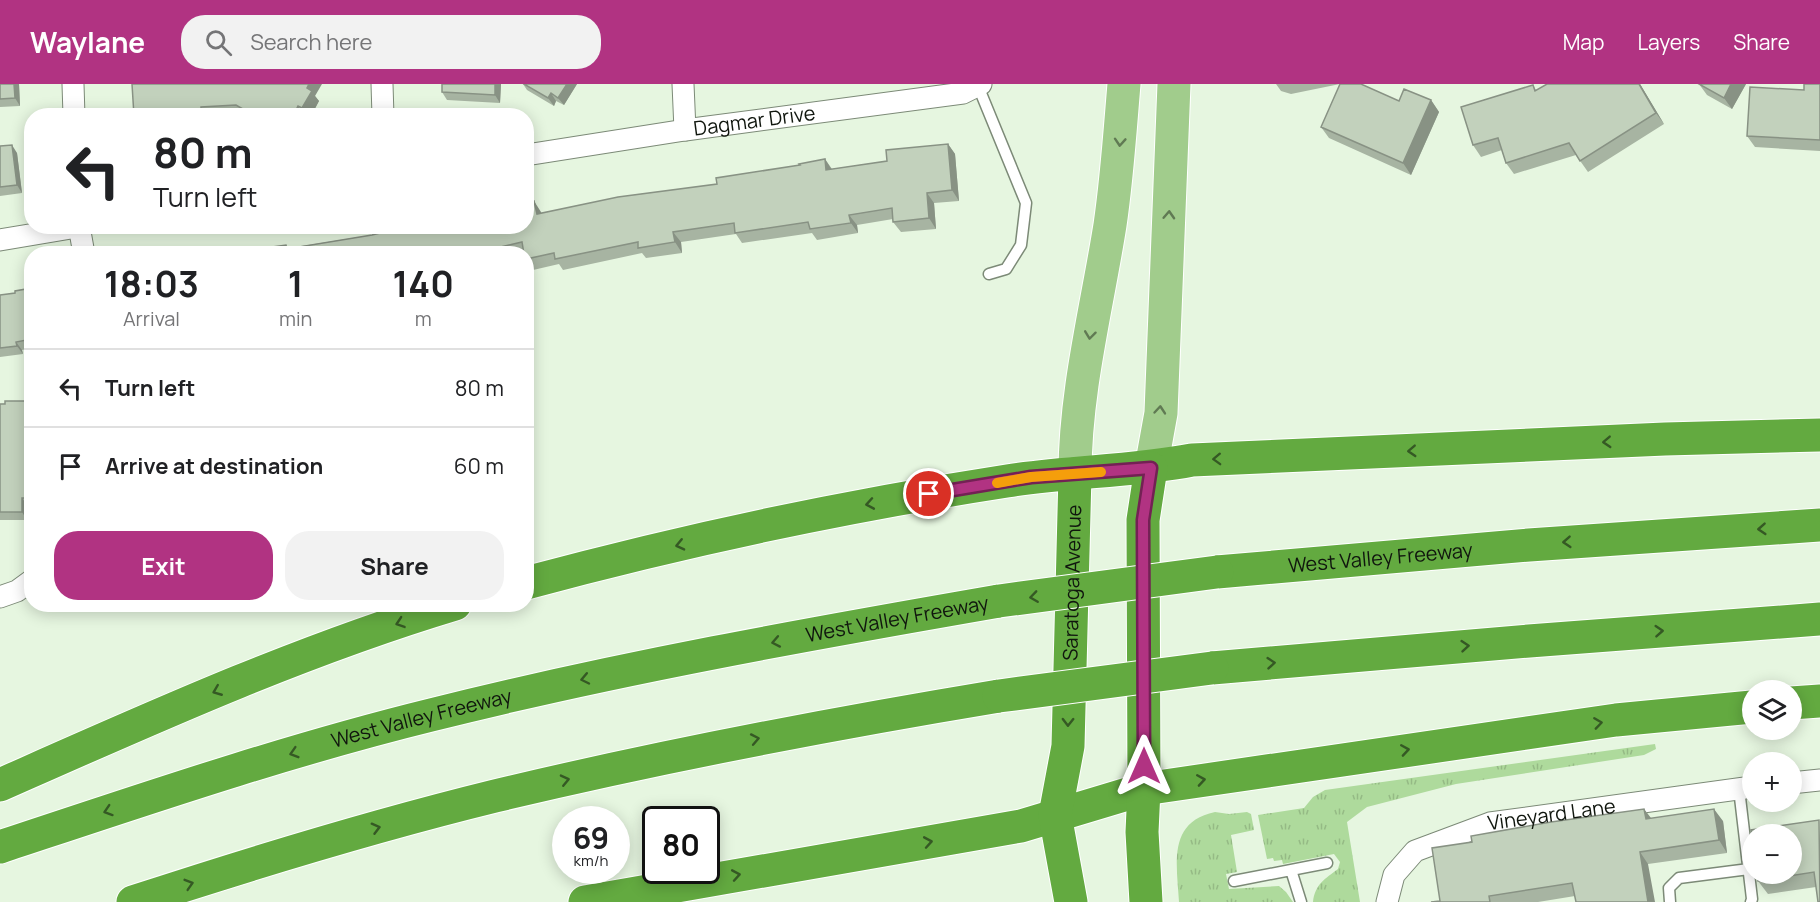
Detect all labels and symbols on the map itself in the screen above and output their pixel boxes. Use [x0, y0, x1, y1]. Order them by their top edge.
street label: Dagmar Drive [692, 99, 817, 142]
one-way arrow [1113, 138, 1126, 147]
one-way arrow [1162, 211, 1175, 220]
one-way arrow [1084, 330, 1096, 339]
one-way arrow [1153, 406, 1166, 415]
one-way arrow [1602, 435, 1611, 448]
one-way arrow [1408, 444, 1417, 457]
one-way arrow [1213, 453, 1222, 466]
pin [903, 468, 954, 519]
one-way arrow [865, 497, 875, 510]
street label: Saratoga Avenue [1056, 504, 1087, 661]
one-way arrow [1757, 522, 1766, 535]
street label: West Valley Freeway [1287, 536, 1474, 579]
one-way arrow [1563, 536, 1572, 549]
one-way arrow [675, 538, 685, 551]
street label: West Valley Freeway [803, 589, 991, 648]
one-way arrow [1029, 590, 1038, 602]
one-way arrow [395, 616, 406, 629]
one-way arrow [1655, 625, 1664, 638]
one-way arrow [771, 635, 781, 648]
one-way arrow [1460, 640, 1470, 653]
one-way arrow [1266, 656, 1275, 669]
one-way arrow [580, 672, 590, 685]
street label: West Valley Freeway [328, 682, 515, 754]
one-way arrow [213, 684, 223, 697]
one-way arrow [1062, 717, 1074, 726]
one-way arrow [1594, 717, 1603, 729]
one-way arrow [750, 733, 760, 746]
position arrow [1112, 734, 1176, 798]
one-way arrow [1401, 744, 1410, 756]
one-way arrow [289, 746, 300, 758]
one-way arrow [1197, 774, 1206, 786]
one-way arrow [559, 775, 569, 788]
street label: Vineyard Lane [1486, 792, 1617, 836]
one-way arrow [103, 804, 114, 816]
speed limit sign: 80 [642, 806, 720, 884]
one-way arrow [370, 823, 381, 835]
one-way arrow [924, 837, 933, 849]
one-way arrow [731, 870, 741, 882]
one-way arrow [183, 879, 194, 891]

